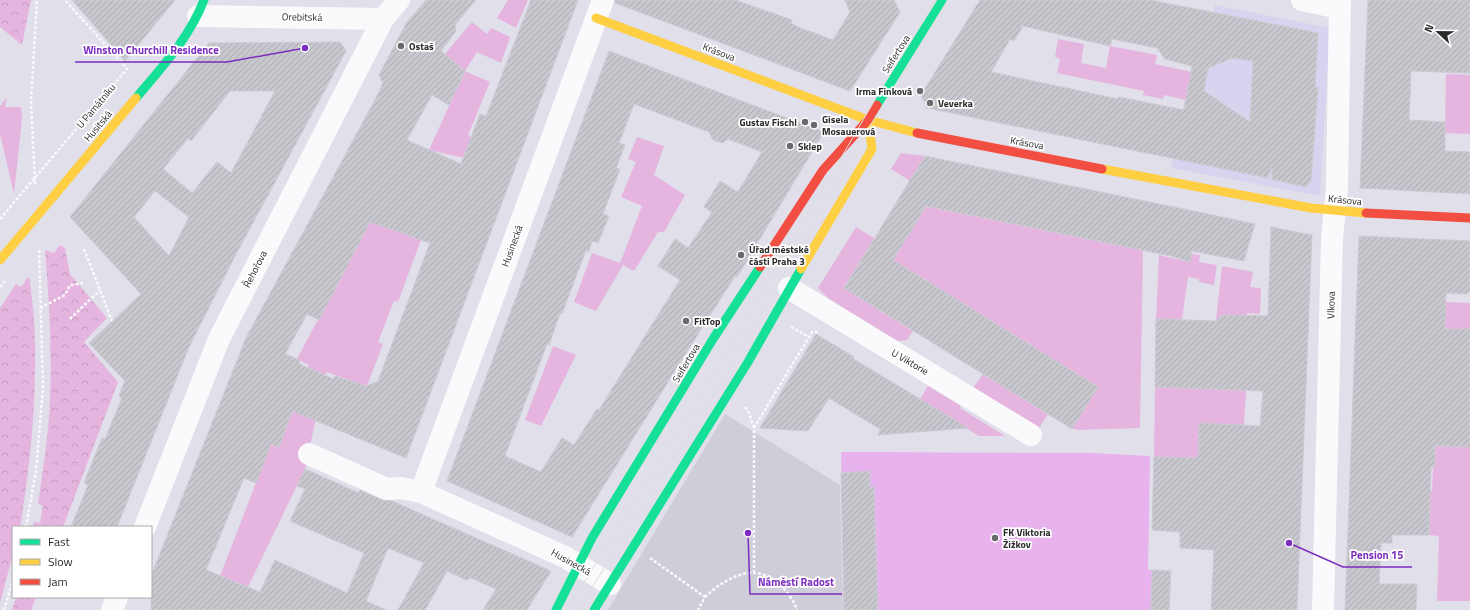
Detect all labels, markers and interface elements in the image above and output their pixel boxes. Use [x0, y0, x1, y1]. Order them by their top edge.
street label: Orebitská [282, 9, 322, 25]
north arrow [1418, 12, 1458, 52]
text: N [1420, 22, 1438, 35]
street label: Seifertova [878, 32, 914, 76]
callout: Winston Churchill Residence [75, 39, 227, 62]
place label: Ostaš [409, 39, 434, 54]
street label: Krásova [701, 39, 737, 65]
marker: Ostaš [396, 41, 406, 51]
text: Winston Churchill Residence [83, 42, 219, 58]
street label: U Památníku [73, 80, 119, 132]
place label: Irma Finková [856, 84, 912, 99]
marker: Irma Finková [915, 86, 925, 96]
place label: Veverka [938, 96, 973, 111]
marker: Veverka [925, 98, 935, 108]
street label: Husitská [80, 107, 116, 145]
place label: Gisela Mosauerová [822, 112, 875, 139]
place label: Gustav Fischl [739, 115, 797, 130]
marker: Gustav Fischl [800, 117, 810, 127]
marker: Gisela Mosauerová [809, 120, 819, 130]
street label: Krásova [1009, 133, 1045, 153]
place label: Sklep [798, 139, 822, 154]
marker: Sklep [785, 141, 795, 151]
street label: Krásova [1327, 191, 1363, 209]
street label: Husinecká [498, 223, 526, 269]
place label: Úřad městské části Praha 3 [749, 242, 809, 269]
street label: Řehořova [239, 248, 271, 290]
marker: Úřad městské části Praha 3 [736, 250, 746, 260]
street label: Vlkova [1323, 291, 1339, 319]
place label: FitTop [694, 314, 721, 329]
marker: FitTop [681, 316, 691, 326]
street label: Seifertova [669, 341, 703, 385]
street label: U Viktorie [889, 345, 931, 379]
place label: FK Viktoria Žižkov [1003, 525, 1051, 552]
legend [12, 526, 152, 598]
text: Fast [48, 532, 71, 551]
marker: FK Viktoria Žižkov [990, 533, 1000, 543]
callout: Pension 15 [1343, 544, 1412, 567]
street label: Husinecká [548, 545, 594, 579]
text: Pension 15 [1351, 547, 1403, 563]
text: Slow [48, 552, 73, 571]
callout: Náměstí Radost [750, 571, 842, 594]
text: Jam [48, 572, 68, 591]
text: Náměstí Radost [758, 574, 834, 590]

